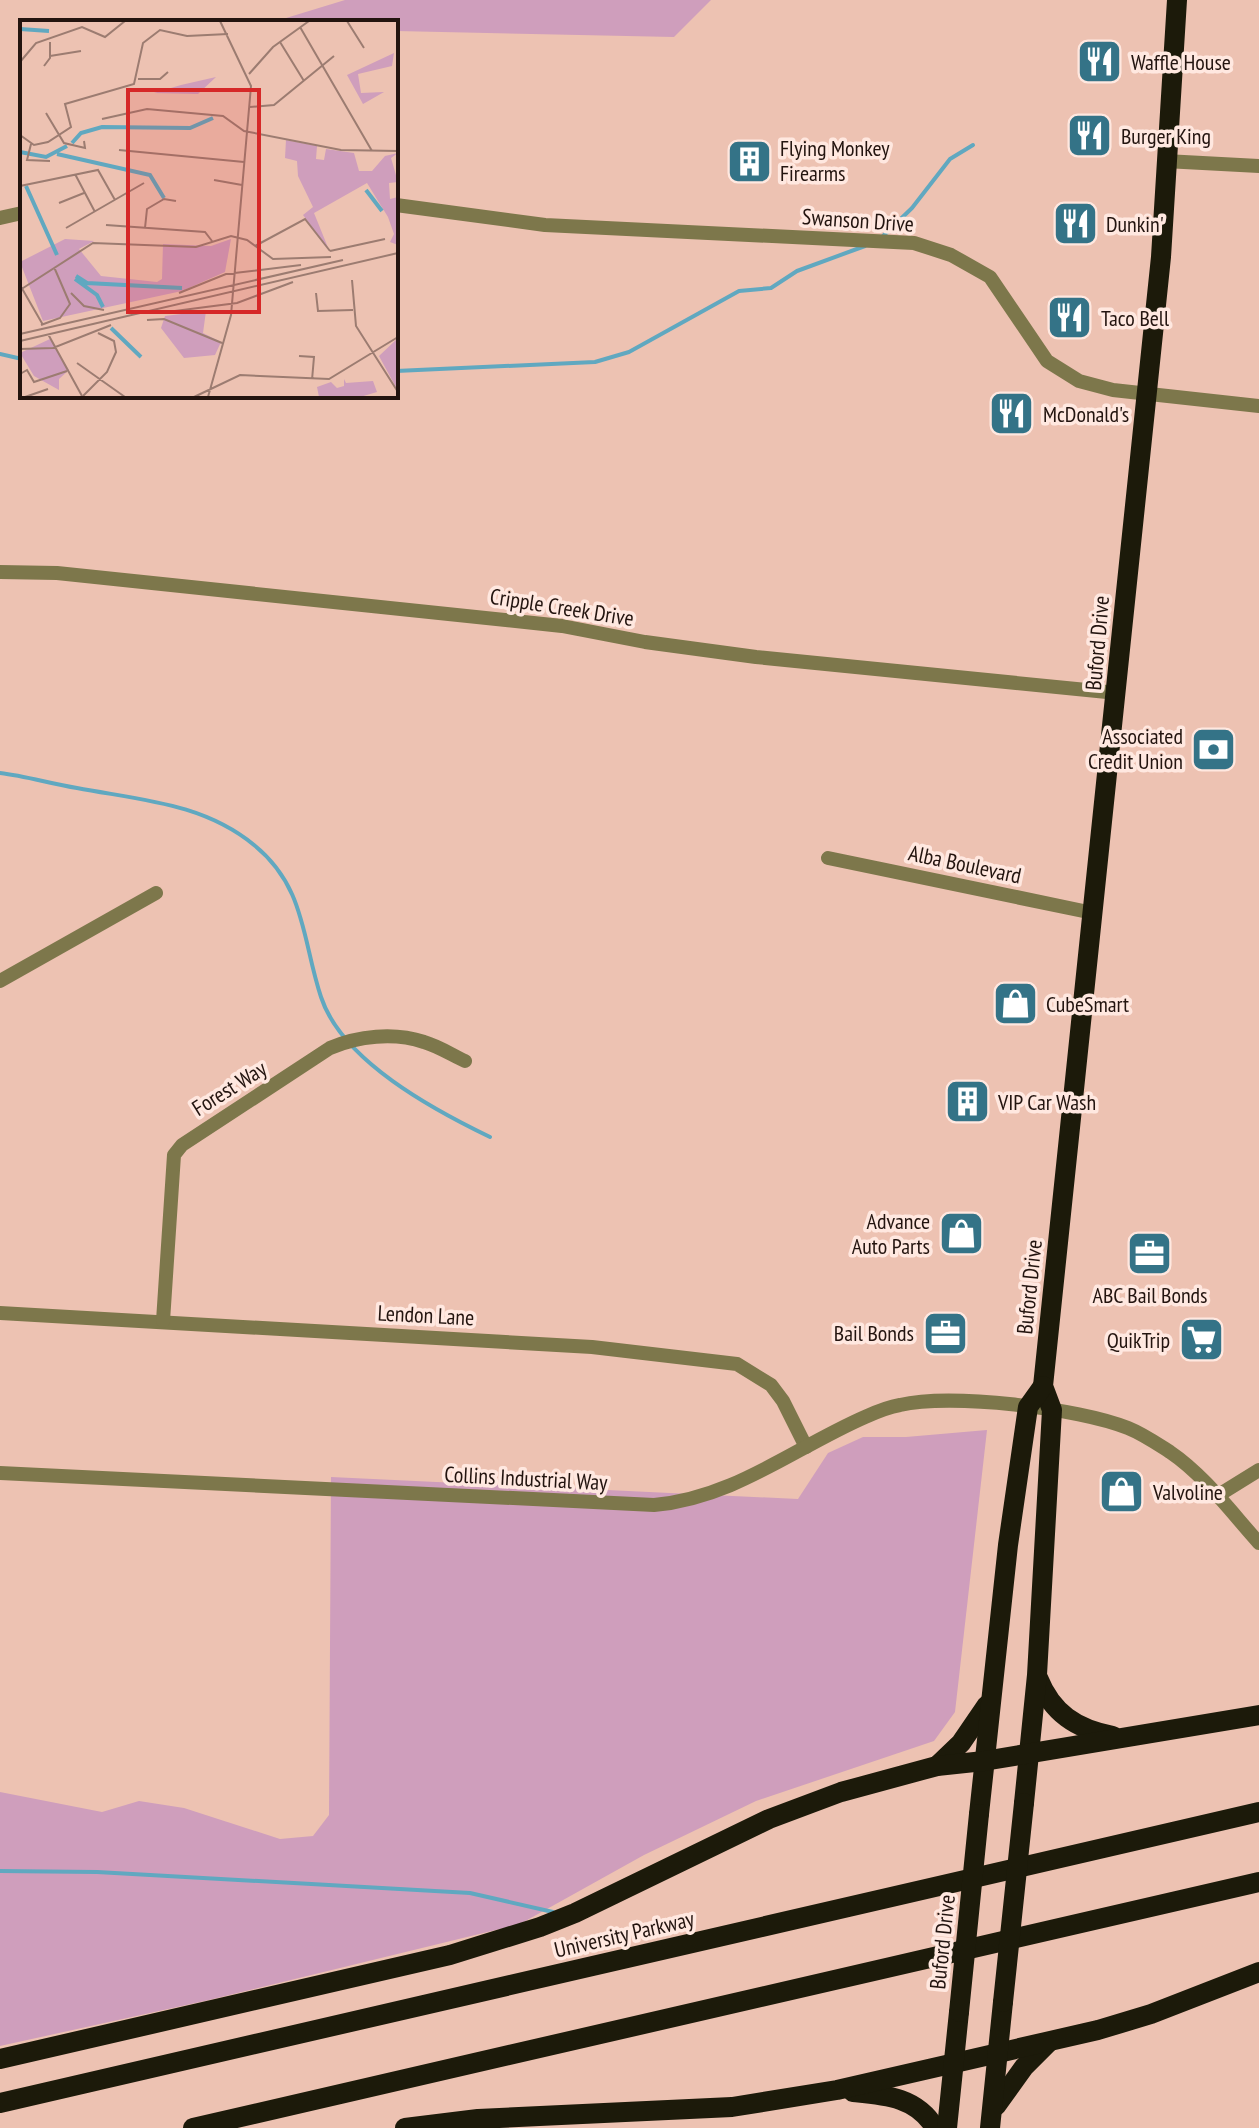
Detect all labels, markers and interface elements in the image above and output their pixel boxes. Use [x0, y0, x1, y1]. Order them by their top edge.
inset map [20, 20, 398, 398]
restaurant icon: Waffle House [1076, 38, 1124, 86]
place label: Waffle House [1131, 48, 1231, 76]
restaurant icon: Burger King [1066, 112, 1114, 160]
place label: Burger King [1121, 122, 1211, 150]
place label: Flying Monkey Firearms [780, 134, 890, 187]
building icon: Flying Monkey Firearms [725, 137, 773, 185]
restaurant icon: Dunkin' [1051, 200, 1099, 248]
street label: Swanson Drive [801, 202, 915, 238]
place label: Dunkin' [1106, 210, 1164, 238]
restaurant icon: Taco Bell [1046, 294, 1094, 342]
place label: Taco Bell [1101, 304, 1170, 332]
restaurant icon: McDonald's [988, 390, 1036, 438]
place label: McDonald's [1043, 400, 1129, 428]
street label: Cripple Creek Drive [488, 582, 636, 632]
street label: Buford Drive [1079, 594, 1115, 692]
place label: Associated Credit Union [1088, 722, 1183, 775]
bank icon: Associated Credit Union [1190, 725, 1238, 773]
street label: Alba Boulevard [906, 838, 1024, 890]
shop icon: CubeSmart [991, 980, 1039, 1028]
place label: CubeSmart [1046, 990, 1129, 1018]
street label: Forest Way [187, 1054, 272, 1122]
building icon: VIP Car Wash [943, 1078, 991, 1126]
place label: VIP Car Wash [997, 1088, 1096, 1116]
place label: Advance Auto Parts [852, 1207, 930, 1260]
shop icon: Advance Auto Parts [937, 1210, 985, 1258]
office icon: ABC Bail Bonds [1126, 1230, 1174, 1278]
street label: Buford Drive [1010, 1238, 1048, 1336]
place label: ABC Bail Bonds [1092, 1281, 1208, 1309]
street label: Lendon Lane [377, 1298, 475, 1332]
office icon: Bail Bonds [921, 1309, 969, 1357]
supermarket icon: QuikTrip [1177, 1316, 1225, 1364]
place label: Bail Bonds [834, 1319, 914, 1347]
place label: QuikTrip [1107, 1326, 1170, 1354]
street label: Collins Industrial Way [444, 1460, 609, 1496]
shop icon: Valvoline [1098, 1468, 1146, 1516]
place label: Valvoline [1152, 1478, 1223, 1506]
street label: Buford Drive [923, 1893, 961, 1991]
street label: University Parkway [551, 1904, 697, 1964]

